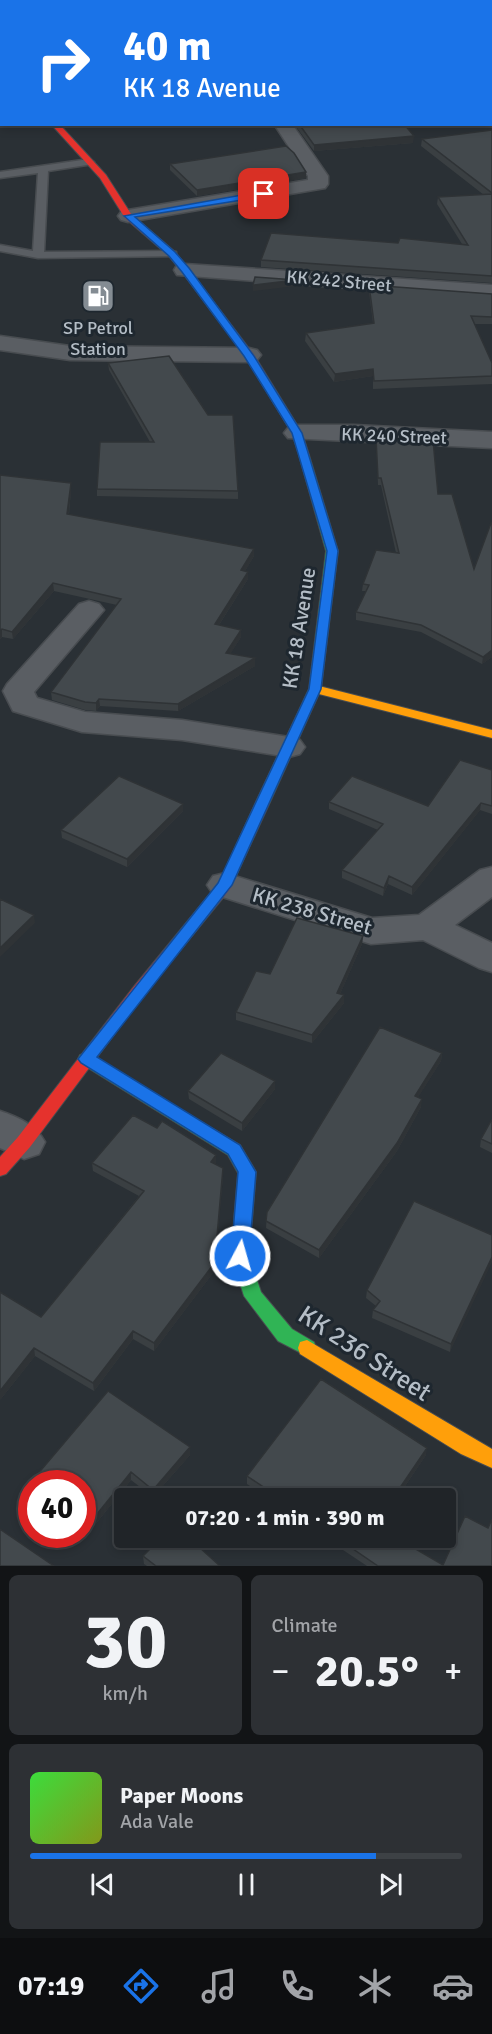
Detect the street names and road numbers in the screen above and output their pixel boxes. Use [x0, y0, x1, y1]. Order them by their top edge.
street label: KK 242 Street [286, 265, 392, 297]
street label: KK 240 Street [341, 423, 447, 449]
street label: KK 18 Avenue [277, 565, 321, 691]
street label: KK 238 Street [249, 882, 375, 940]
street label: KK 236 Street [292, 1299, 437, 1409]

